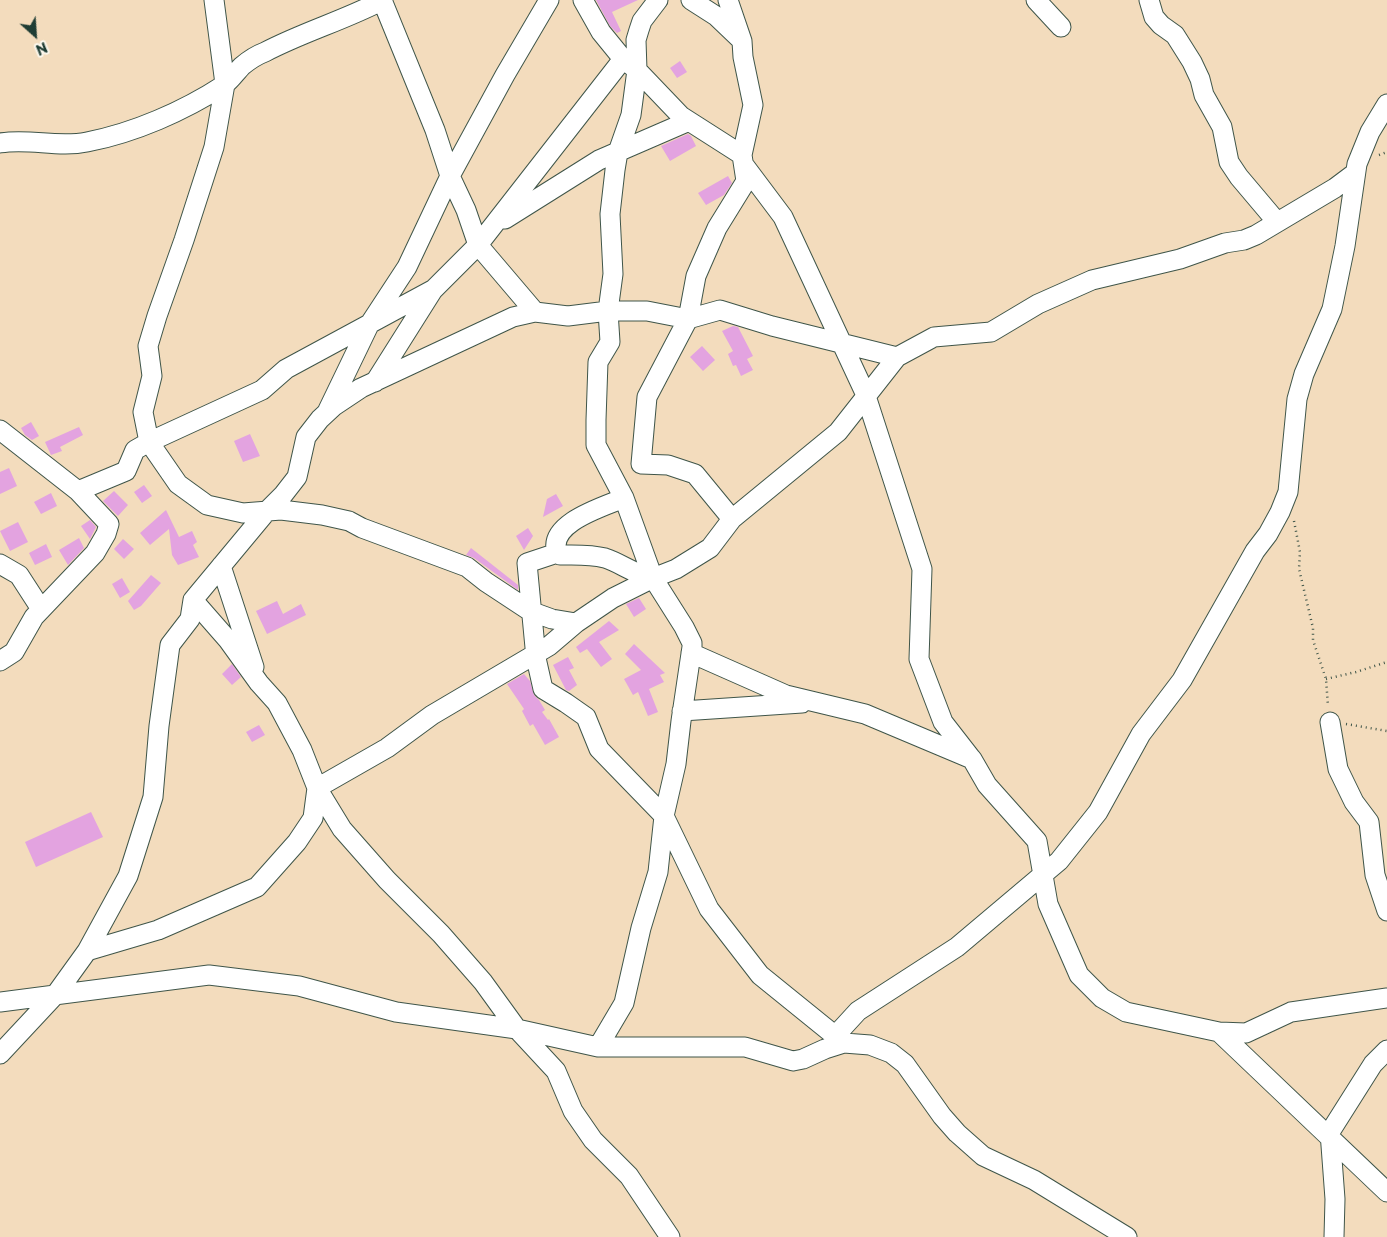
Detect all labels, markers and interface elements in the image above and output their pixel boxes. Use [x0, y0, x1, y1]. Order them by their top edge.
north arrow [10, 10, 60, 60]
text: N [32, 37, 51, 61]

